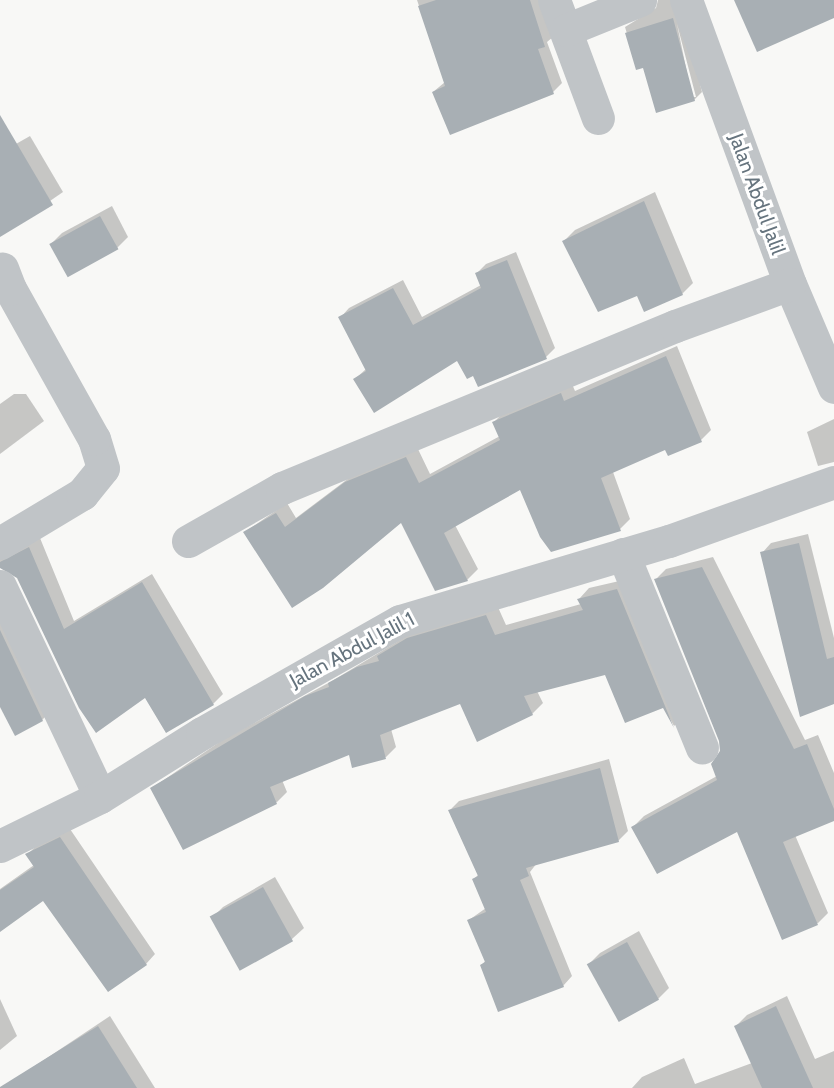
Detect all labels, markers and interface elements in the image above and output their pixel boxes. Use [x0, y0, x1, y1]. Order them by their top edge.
street label: Jalan Abdul Jalil [724, 130, 790, 258]
street label: Jalan Abdul Jalil 1 [285, 607, 419, 693]

